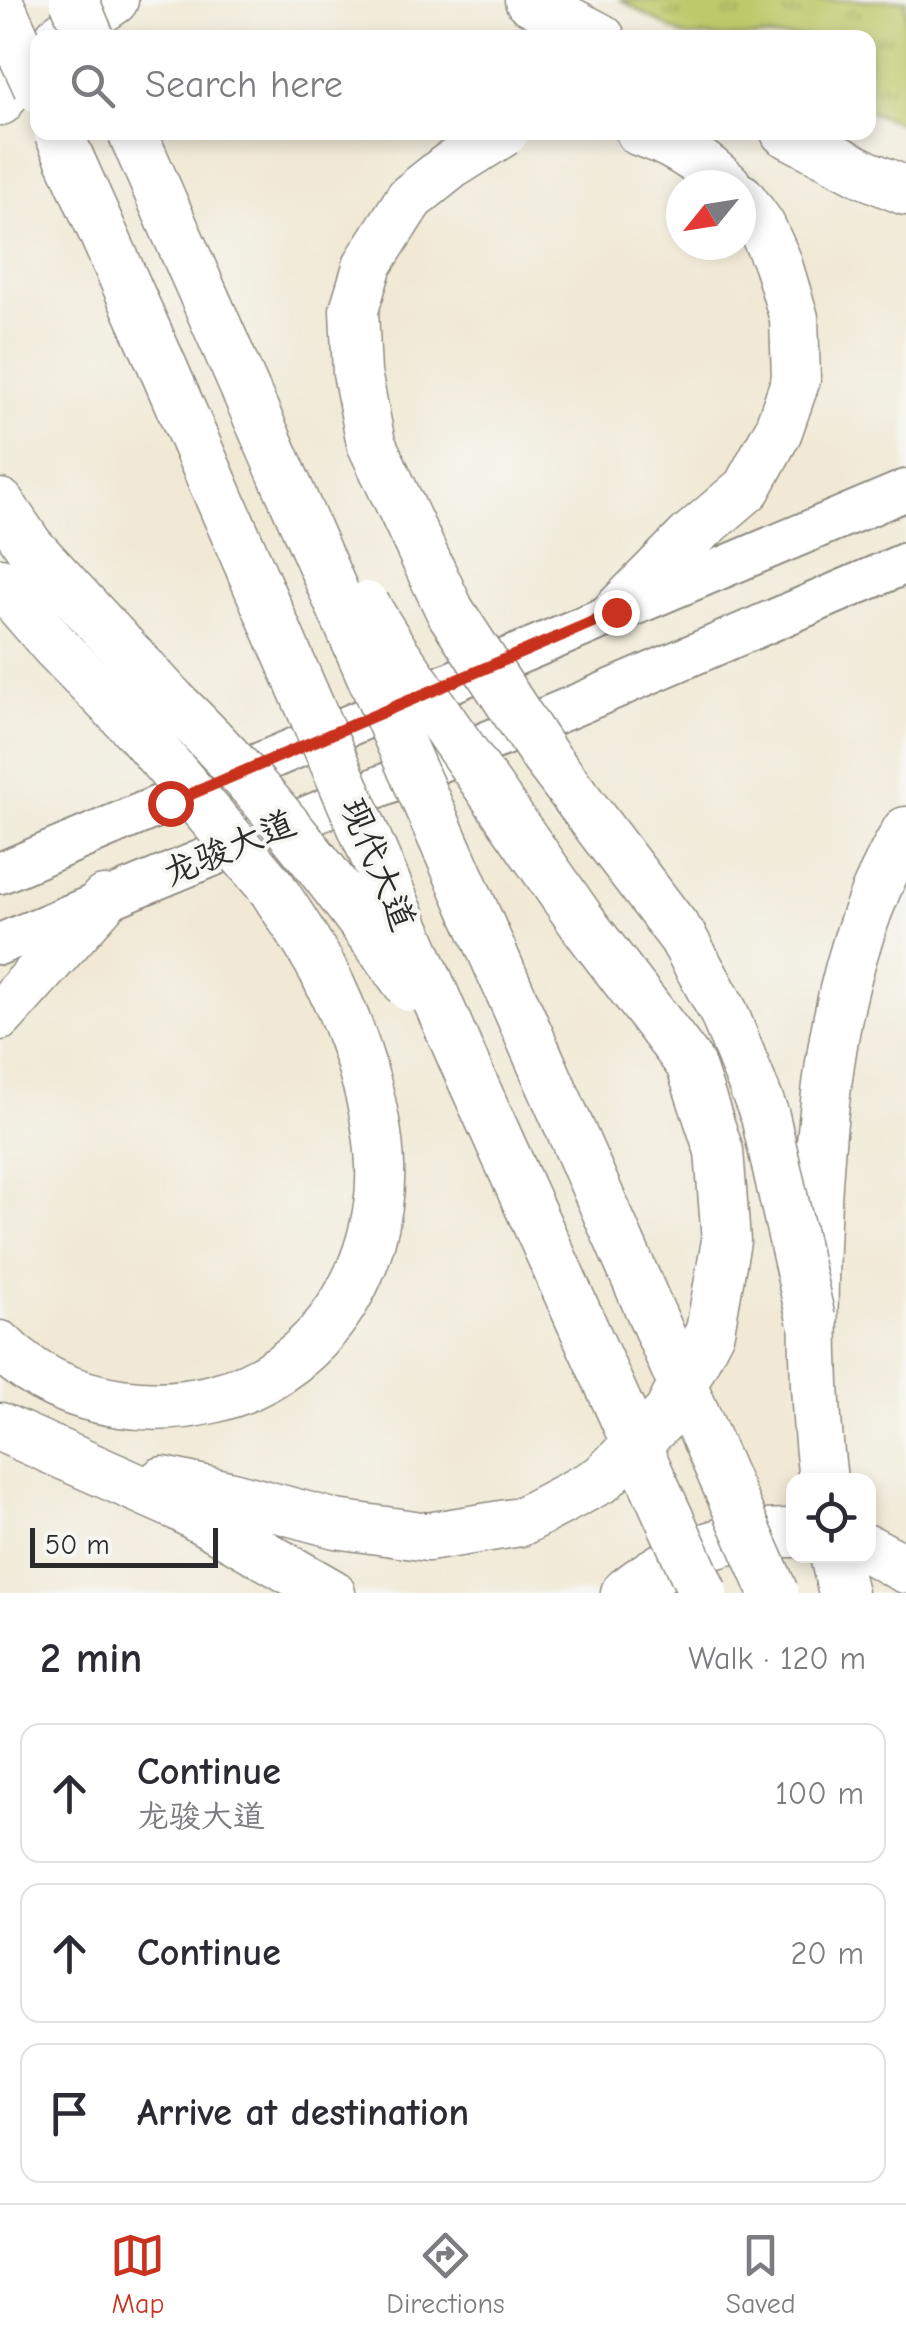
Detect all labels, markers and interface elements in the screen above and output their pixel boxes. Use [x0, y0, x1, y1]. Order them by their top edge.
search box [30, 30, 876, 140]
icon: search [65, 58, 120, 113]
text: Search here [145, 63, 343, 107]
north arrow [666, 170, 756, 260]
route end [594, 590, 640, 636]
route start [148, 781, 194, 827]
street label: 现代大道 [332, 792, 424, 936]
street label: 龙骏大道 [157, 802, 301, 894]
map controls [786, 1473, 876, 1563]
button: locate [786, 1473, 876, 1563]
scale bar [30, 1523, 218, 1568]
text: 50 m [45, 1529, 110, 1561]
text: 2 min [40, 1634, 142, 1683]
text: Walk · 120 m [688, 1640, 866, 1677]
text: Continue [137, 1750, 281, 1794]
icon: ahead [42, 1766, 97, 1821]
text: 100 m [775, 1775, 864, 1812]
text: 龙骏大道 [137, 1798, 265, 1835]
icon: ahead [42, 1926, 97, 1981]
text: Continue [137, 1931, 281, 1975]
text: 20 m [791, 1935, 864, 1972]
icon: arrive [42, 2086, 97, 2141]
text: Arrive at destination [137, 2091, 469, 2135]
tab: Map [110, 2228, 165, 2320]
tab: Directions [386, 2228, 505, 2320]
tab: Saved [726, 2228, 796, 2320]

